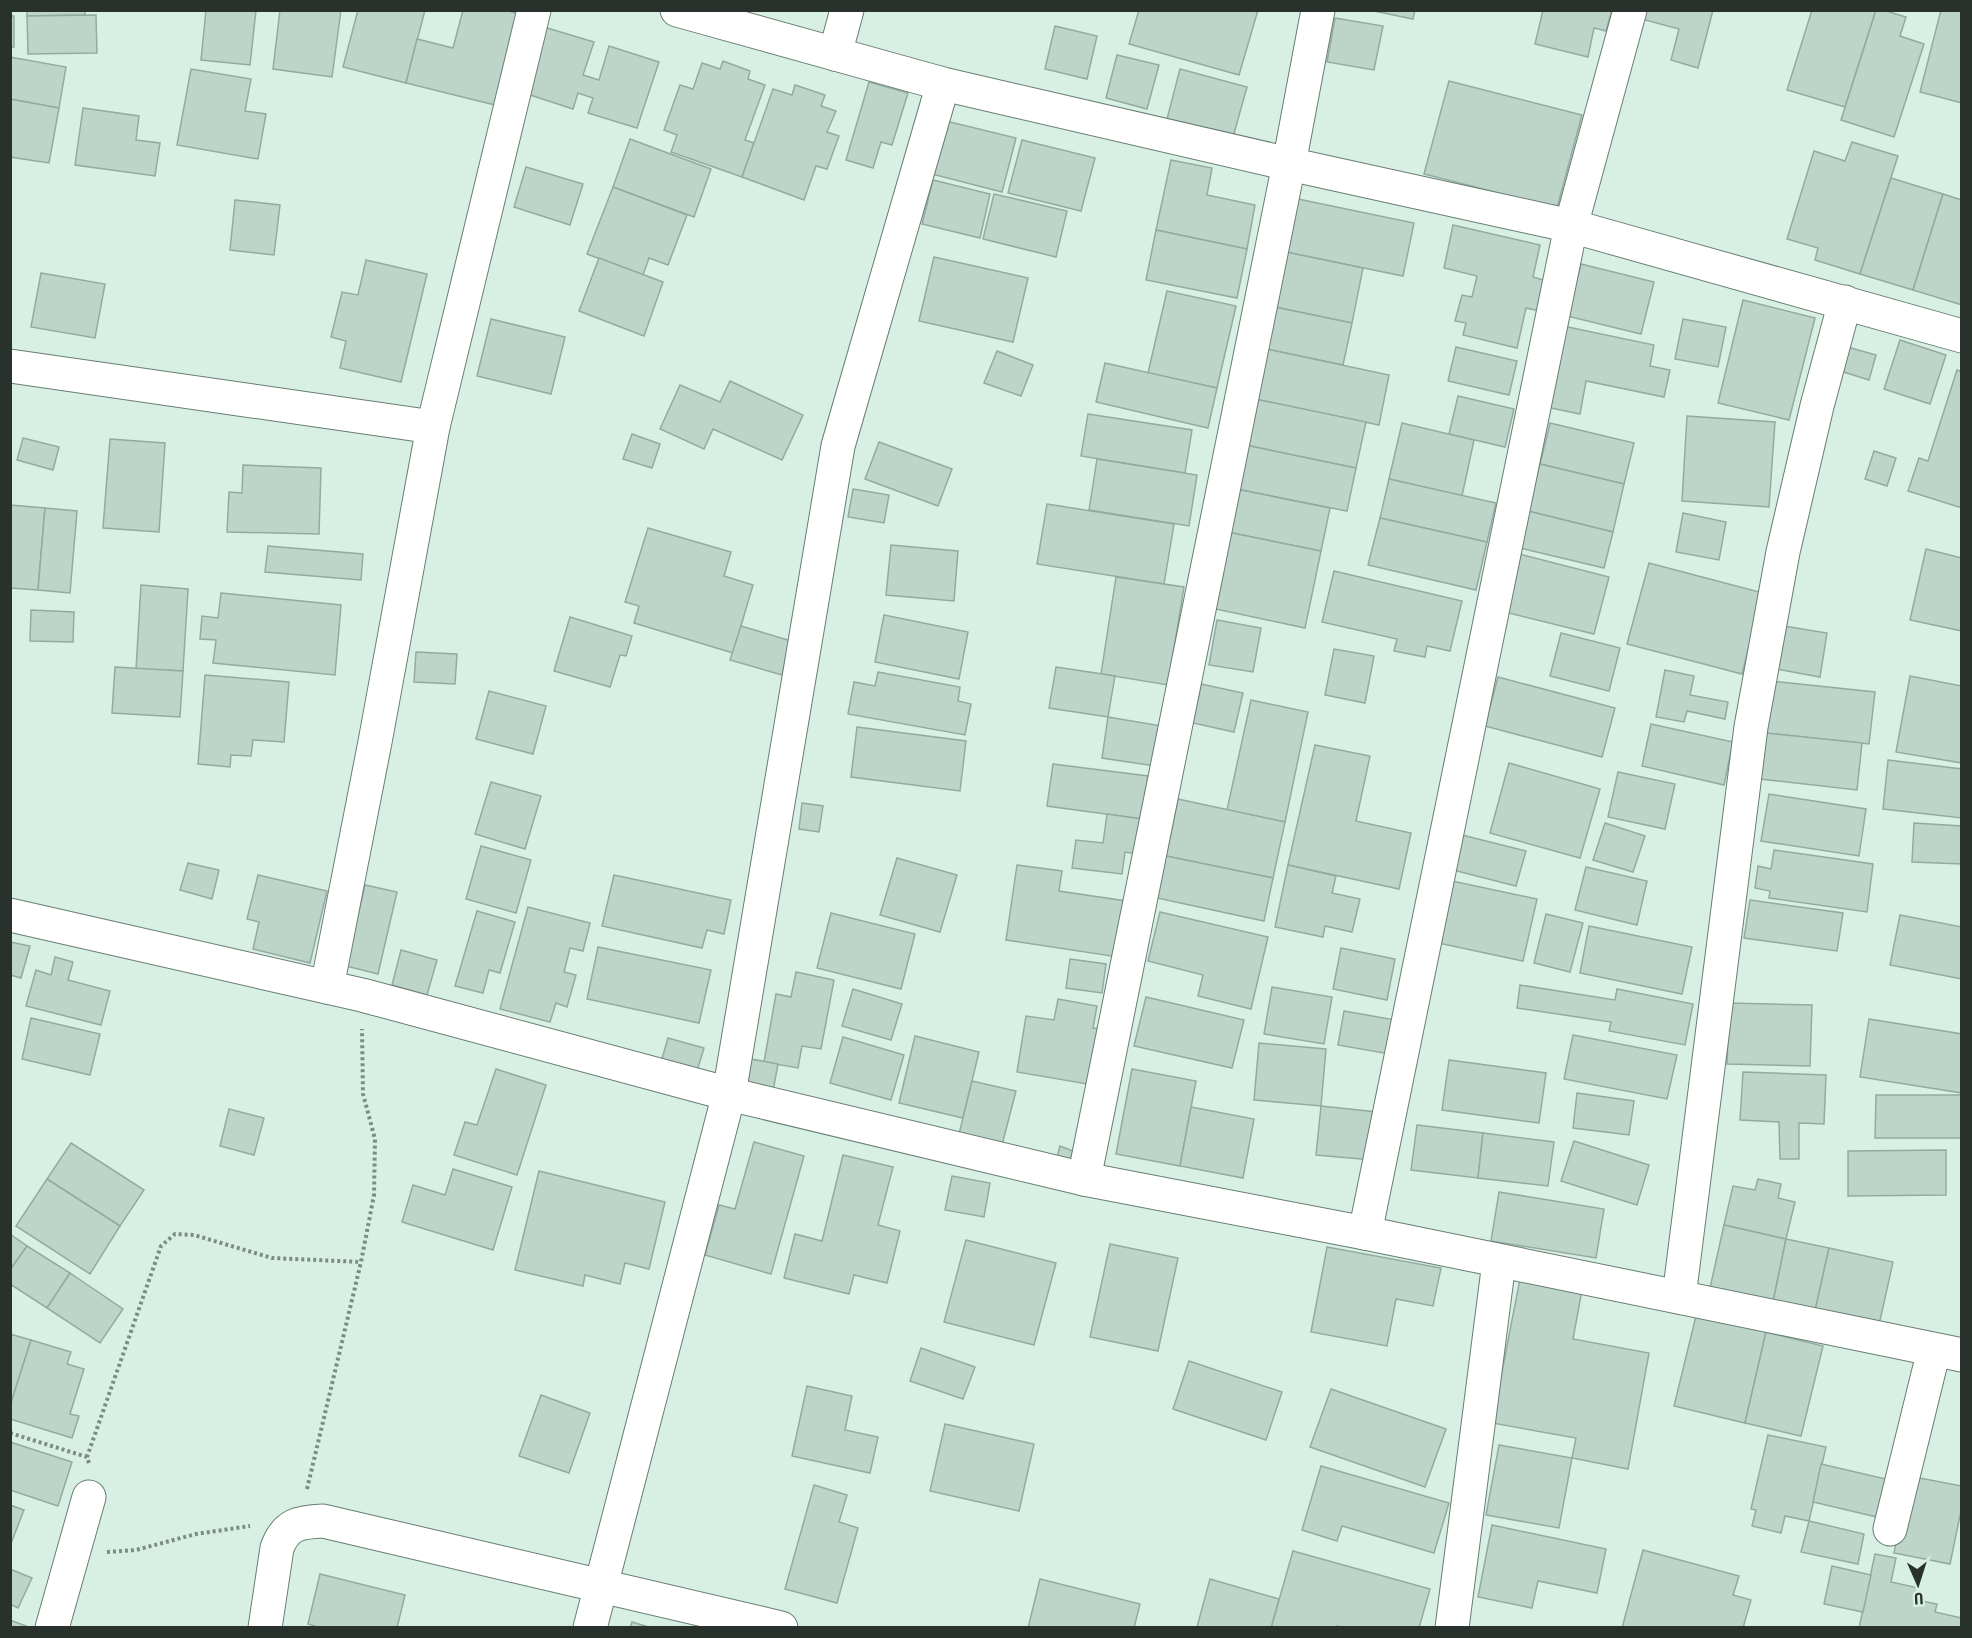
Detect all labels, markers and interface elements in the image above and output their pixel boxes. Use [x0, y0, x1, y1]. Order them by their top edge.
north arrow [1888, 1554, 1948, 1614]
text: U [1914, 1589, 1924, 1608]

